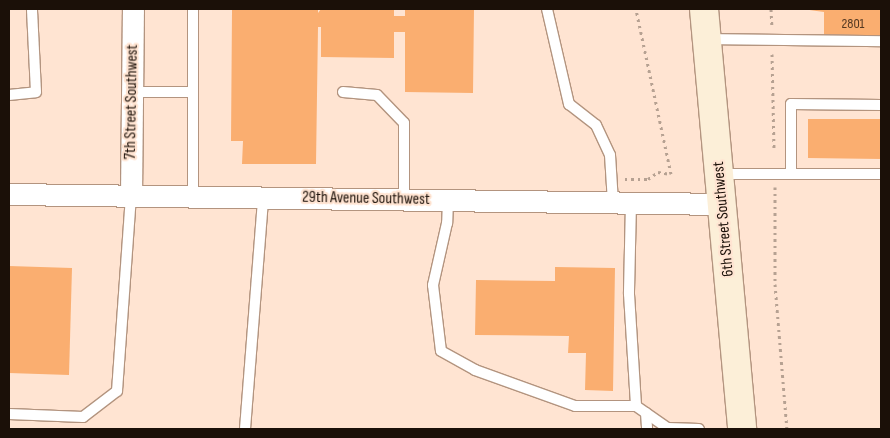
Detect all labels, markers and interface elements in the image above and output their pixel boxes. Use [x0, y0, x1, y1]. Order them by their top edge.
house number: 2801 [841, 16, 865, 32]
street label: 7th Street Southwest [121, 44, 143, 160]
street label: 6th Street Southwest [709, 161, 739, 277]
street label: 29th Avenue Southwest [302, 188, 430, 210]

